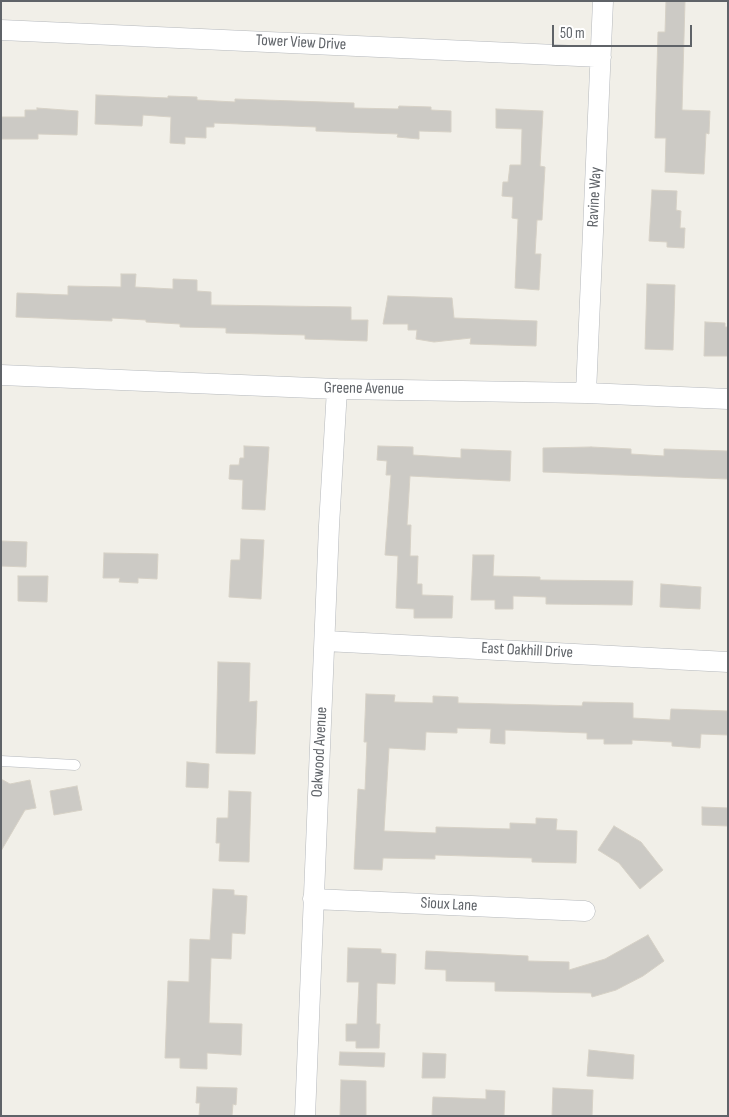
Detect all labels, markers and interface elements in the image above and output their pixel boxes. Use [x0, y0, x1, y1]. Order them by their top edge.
scale bar [554, 15, 694, 47]
text: 50 m [560, 24, 585, 43]
street label: Tower View Drive [255, 31, 347, 55]
street label: Ravine Way [584, 166, 606, 228]
street label: Greene Avenue [324, 379, 404, 399]
street label: East Oakhill Drive [481, 639, 573, 663]
street label: Oakwood Avenue [308, 706, 332, 798]
street label: Sioux Lane [420, 894, 478, 916]

